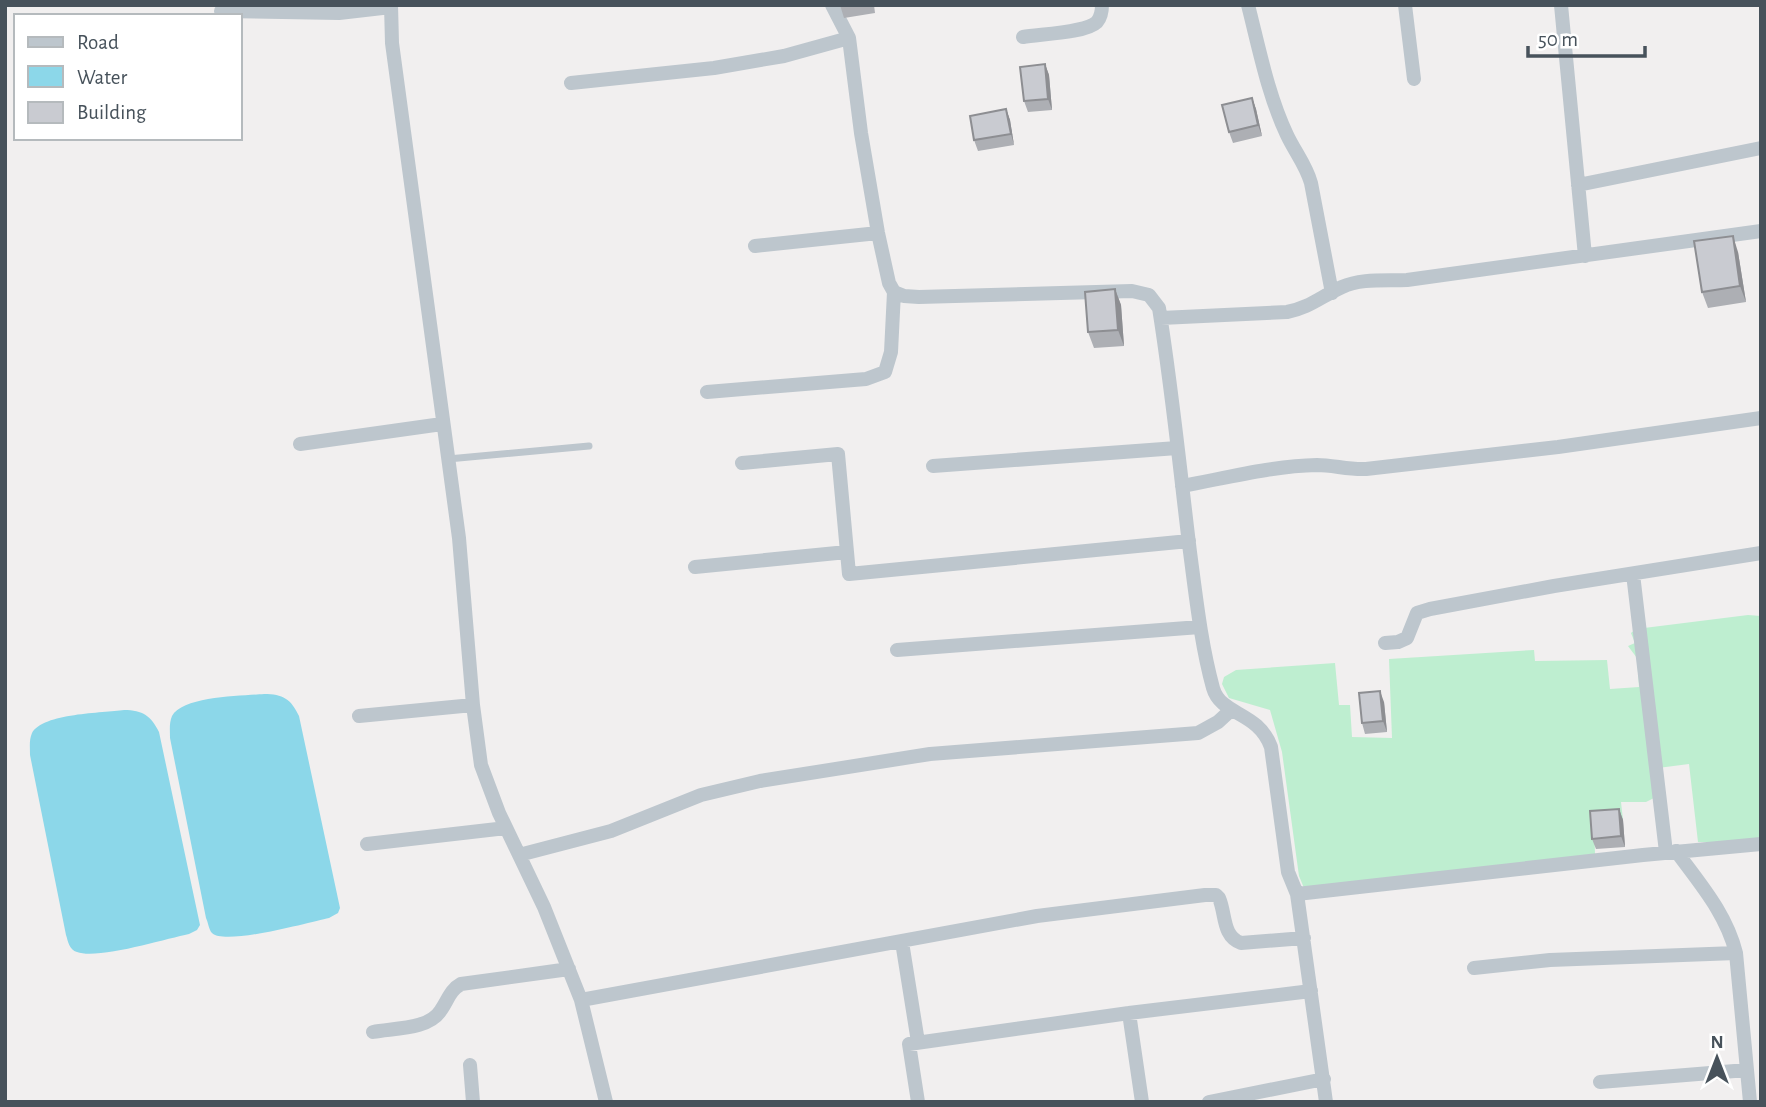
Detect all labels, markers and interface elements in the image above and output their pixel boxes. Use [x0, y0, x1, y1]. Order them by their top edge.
legend [14, 14, 242, 140]
scale bar [1528, 14, 1645, 58]
text: 50 m [1538, 29, 1578, 50]
text: Road [77, 32, 119, 53]
text: Water [77, 67, 127, 88]
text: Building [77, 102, 147, 123]
north arrow [1682, 1023, 1752, 1093]
text: N [1710, 1033, 1724, 1052]

